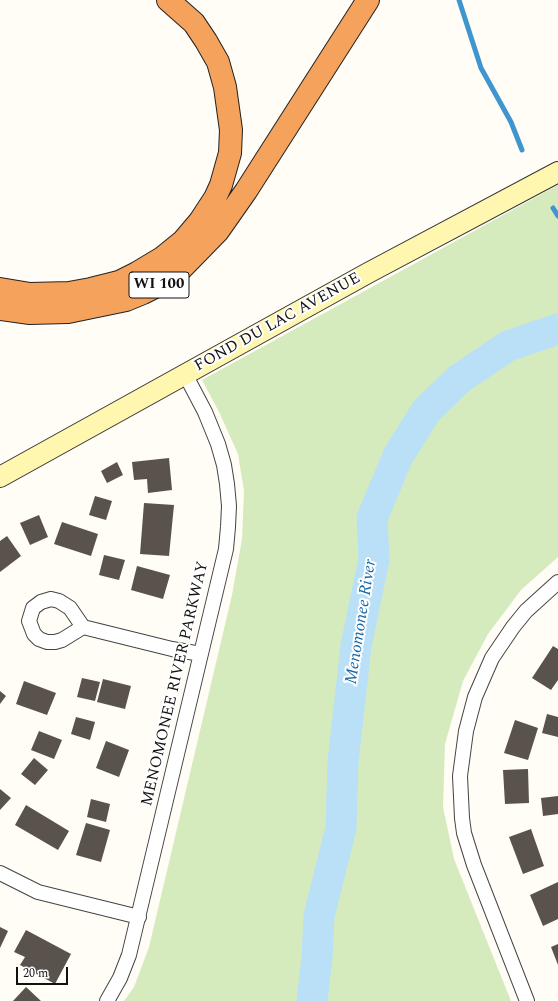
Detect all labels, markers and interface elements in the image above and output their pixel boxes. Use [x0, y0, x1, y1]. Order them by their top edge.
street label: FOND DU LAC AVENUE [192, 269, 364, 377]
road number: WI 100 [129, 272, 189, 298]
water label: Menomonee River [342, 558, 382, 686]
street label: MENOMONEE RIVER PARKWAY [138, 560, 214, 808]
scale bar [18, 959, 70, 985]
text: 20 m [23, 964, 48, 983]

